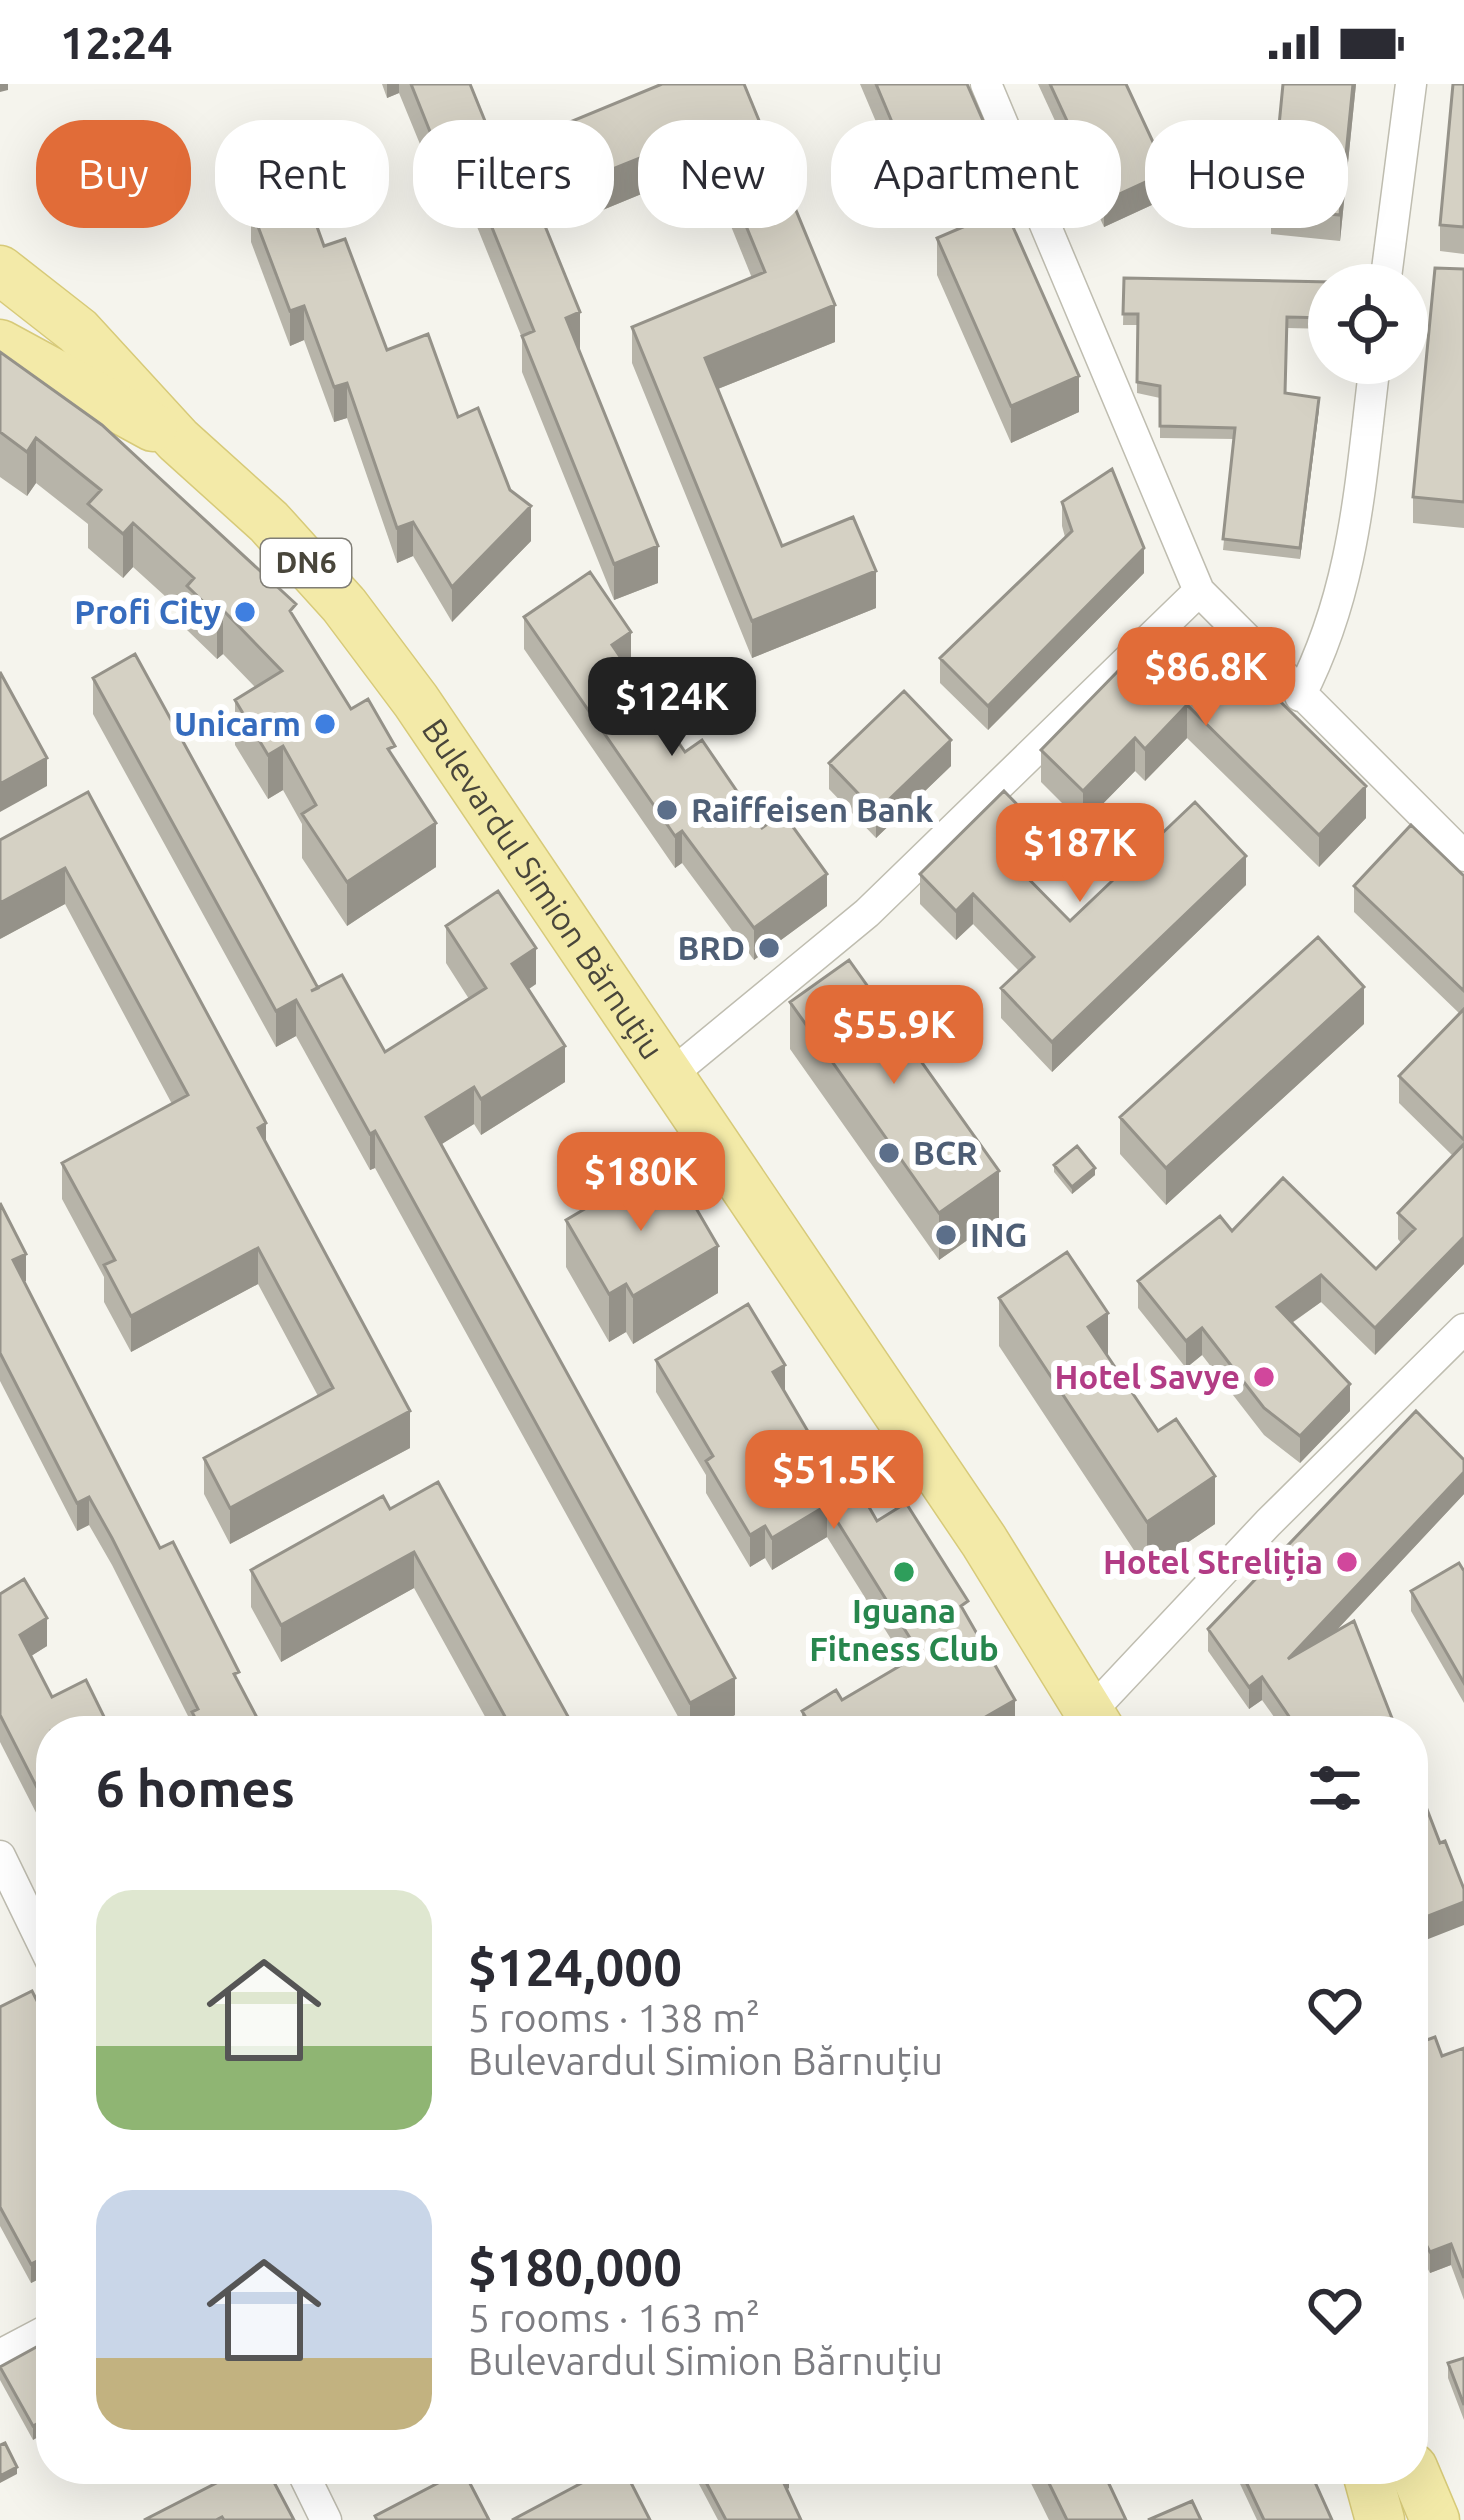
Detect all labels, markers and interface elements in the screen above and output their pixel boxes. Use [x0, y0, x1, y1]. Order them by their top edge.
text: 12:24 [60, 17, 173, 68]
chip: Buy [36, 120, 191, 228]
chip: Rent [215, 120, 389, 228]
chip: Filters [413, 120, 614, 228]
chip: New [638, 120, 807, 228]
chip: Apartment [831, 120, 1121, 228]
chip: House [1145, 120, 1348, 228]
map controls [1308, 264, 1428, 384]
button: locate [1308, 264, 1428, 384]
road number: DN6 [261, 539, 351, 587]
place label: Profi City [74, 593, 221, 630]
marker: Profi City [232, 599, 258, 625]
pin: $86.8K [1108, 627, 1304, 729]
text: $86.8K [1144, 644, 1268, 687]
pin: $124K [588, 657, 756, 759]
text: $124K [615, 674, 729, 717]
place label: Unicarm [174, 705, 301, 742]
marker: Unicarm [312, 711, 338, 737]
street label: Bulevardul Simion Bărnuțiu [415, 712, 671, 1065]
place label: Raiffeisen Bank [691, 791, 934, 828]
marker: Raiffeisen Bank [654, 797, 680, 823]
pin: $187K [996, 803, 1164, 905]
text: $187K [1023, 820, 1137, 863]
place label: BRD [677, 929, 745, 966]
marker: BRD [756, 935, 782, 961]
pin: $55.9K [796, 985, 992, 1087]
text: $55.9K [832, 1002, 956, 1045]
pin: $180K [557, 1132, 725, 1234]
place label: BCR [913, 1134, 978, 1171]
marker: BCR [876, 1140, 902, 1166]
text: $180K [584, 1149, 698, 1192]
place label: ING [970, 1216, 1027, 1253]
marker: ING [933, 1222, 959, 1248]
place label: Hotel Savye [1055, 1358, 1240, 1395]
marker: Hotel Savye [1251, 1364, 1277, 1390]
pin: $51.5K [736, 1430, 932, 1532]
text: $51.5K [772, 1447, 896, 1490]
place label: Hotel Streliția [1103, 1543, 1323, 1581]
marker: Hotel Streliția [1334, 1549, 1360, 1575]
marker: Iguana Fitness Club [891, 1559, 917, 1585]
place label: Iguana Fitness Club [809, 1592, 999, 1667]
icon: filters [1302, 1755, 1368, 1821]
text: 6 homes [96, 1759, 295, 1817]
icon: home [192, 1938, 336, 2082]
text: $124,000 [468, 1938, 682, 1996]
icon: heart [1302, 1977, 1368, 2043]
text: 5 rooms · 138 m² [468, 1996, 760, 2039]
text: Bulevardul Simion Bărnuțiu [468, 2039, 943, 2082]
icon: home [192, 2238, 336, 2382]
text: $180,000 [468, 2238, 682, 2296]
icon: heart [1302, 2277, 1368, 2343]
text: 5 rooms · 163 m² [468, 2296, 760, 2339]
text: Bulevardul Simion Bărnuțiu [468, 2339, 943, 2382]

